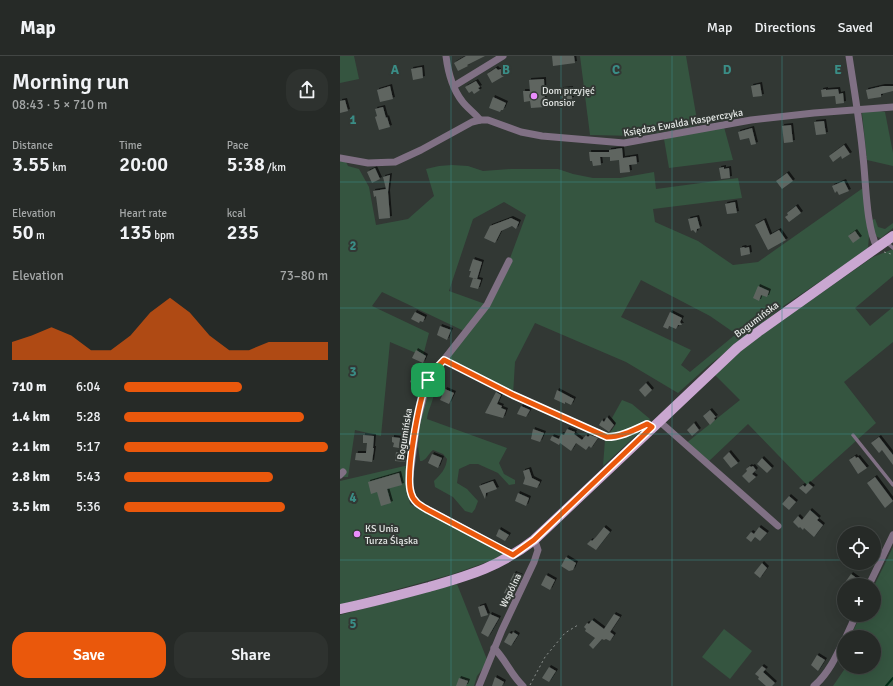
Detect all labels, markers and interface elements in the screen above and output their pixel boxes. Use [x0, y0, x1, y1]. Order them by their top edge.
text: Map [20, 16, 56, 40]
text: Map [707, 19, 733, 36]
text: Directions [755, 19, 816, 36]
text: Saved [838, 19, 873, 36]
text: A [391, 62, 400, 78]
text: B [502, 62, 510, 78]
text: C [612, 62, 620, 78]
text: D [723, 62, 732, 78]
text: E [834, 62, 842, 78]
text: Morning run [12, 68, 129, 95]
button: share [286, 69, 328, 111]
place label: Dom przyjęć Gonsior [542, 85, 595, 109]
marker: Dom przyjęć Gonsior [529, 91, 539, 101]
text: 08:43 · 5 × 710 m [12, 97, 107, 113]
street label: Księdza Ewalda Kasperczyka [622, 107, 744, 139]
text: 1 [349, 112, 357, 128]
text: Distance [12, 139, 53, 152]
text: Time [119, 139, 142, 152]
text: Pace [227, 139, 249, 152]
text: 3.55 [12, 152, 50, 177]
text: 20:00 [119, 152, 168, 177]
text: 5:38 [227, 152, 265, 177]
text: km [50, 161, 67, 174]
text: /km [265, 161, 286, 174]
text: Elevation [12, 207, 56, 220]
text: Heart rate [119, 207, 167, 220]
text: kcal [227, 207, 246, 220]
text: 50 [12, 220, 34, 245]
text: 135 [119, 220, 152, 245]
text: 235 [227, 220, 259, 245]
text: m [34, 229, 45, 242]
text: bpm [152, 229, 175, 242]
text: 2 [349, 238, 357, 254]
text: Elevation [12, 268, 64, 284]
text: 73–80 m [280, 268, 328, 284]
street label: Bogumińska [732, 299, 781, 340]
pin [411, 363, 445, 397]
text: 3 [349, 364, 357, 380]
icon: arrive [417, 369, 439, 391]
text: 710 m [12, 379, 46, 395]
text: 6:04 [76, 379, 101, 395]
street label: Bogumińska [395, 407, 415, 461]
text: 1.4 km [12, 409, 50, 425]
text: 5:28 [76, 409, 101, 425]
text: 2.1 km [12, 439, 50, 455]
text: 5:17 [76, 439, 101, 455]
text: 2.8 km [12, 469, 50, 485]
text: 5:43 [76, 469, 101, 485]
text: 4 [349, 490, 357, 506]
text: 3.5 km [12, 499, 50, 515]
text: 5:36 [76, 499, 101, 515]
place label: KS Unia Turza Śląska [365, 523, 418, 547]
map controls [837, 526, 881, 674]
button: locate [837, 526, 881, 570]
marker: KS Unia Turza Śląska [352, 529, 362, 539]
street label: Wspólna [498, 571, 524, 609]
button: + [837, 578, 881, 622]
text: 5 [349, 616, 357, 632]
button: − [837, 630, 881, 674]
button: Save [12, 632, 166, 678]
button: Share [174, 632, 328, 678]

